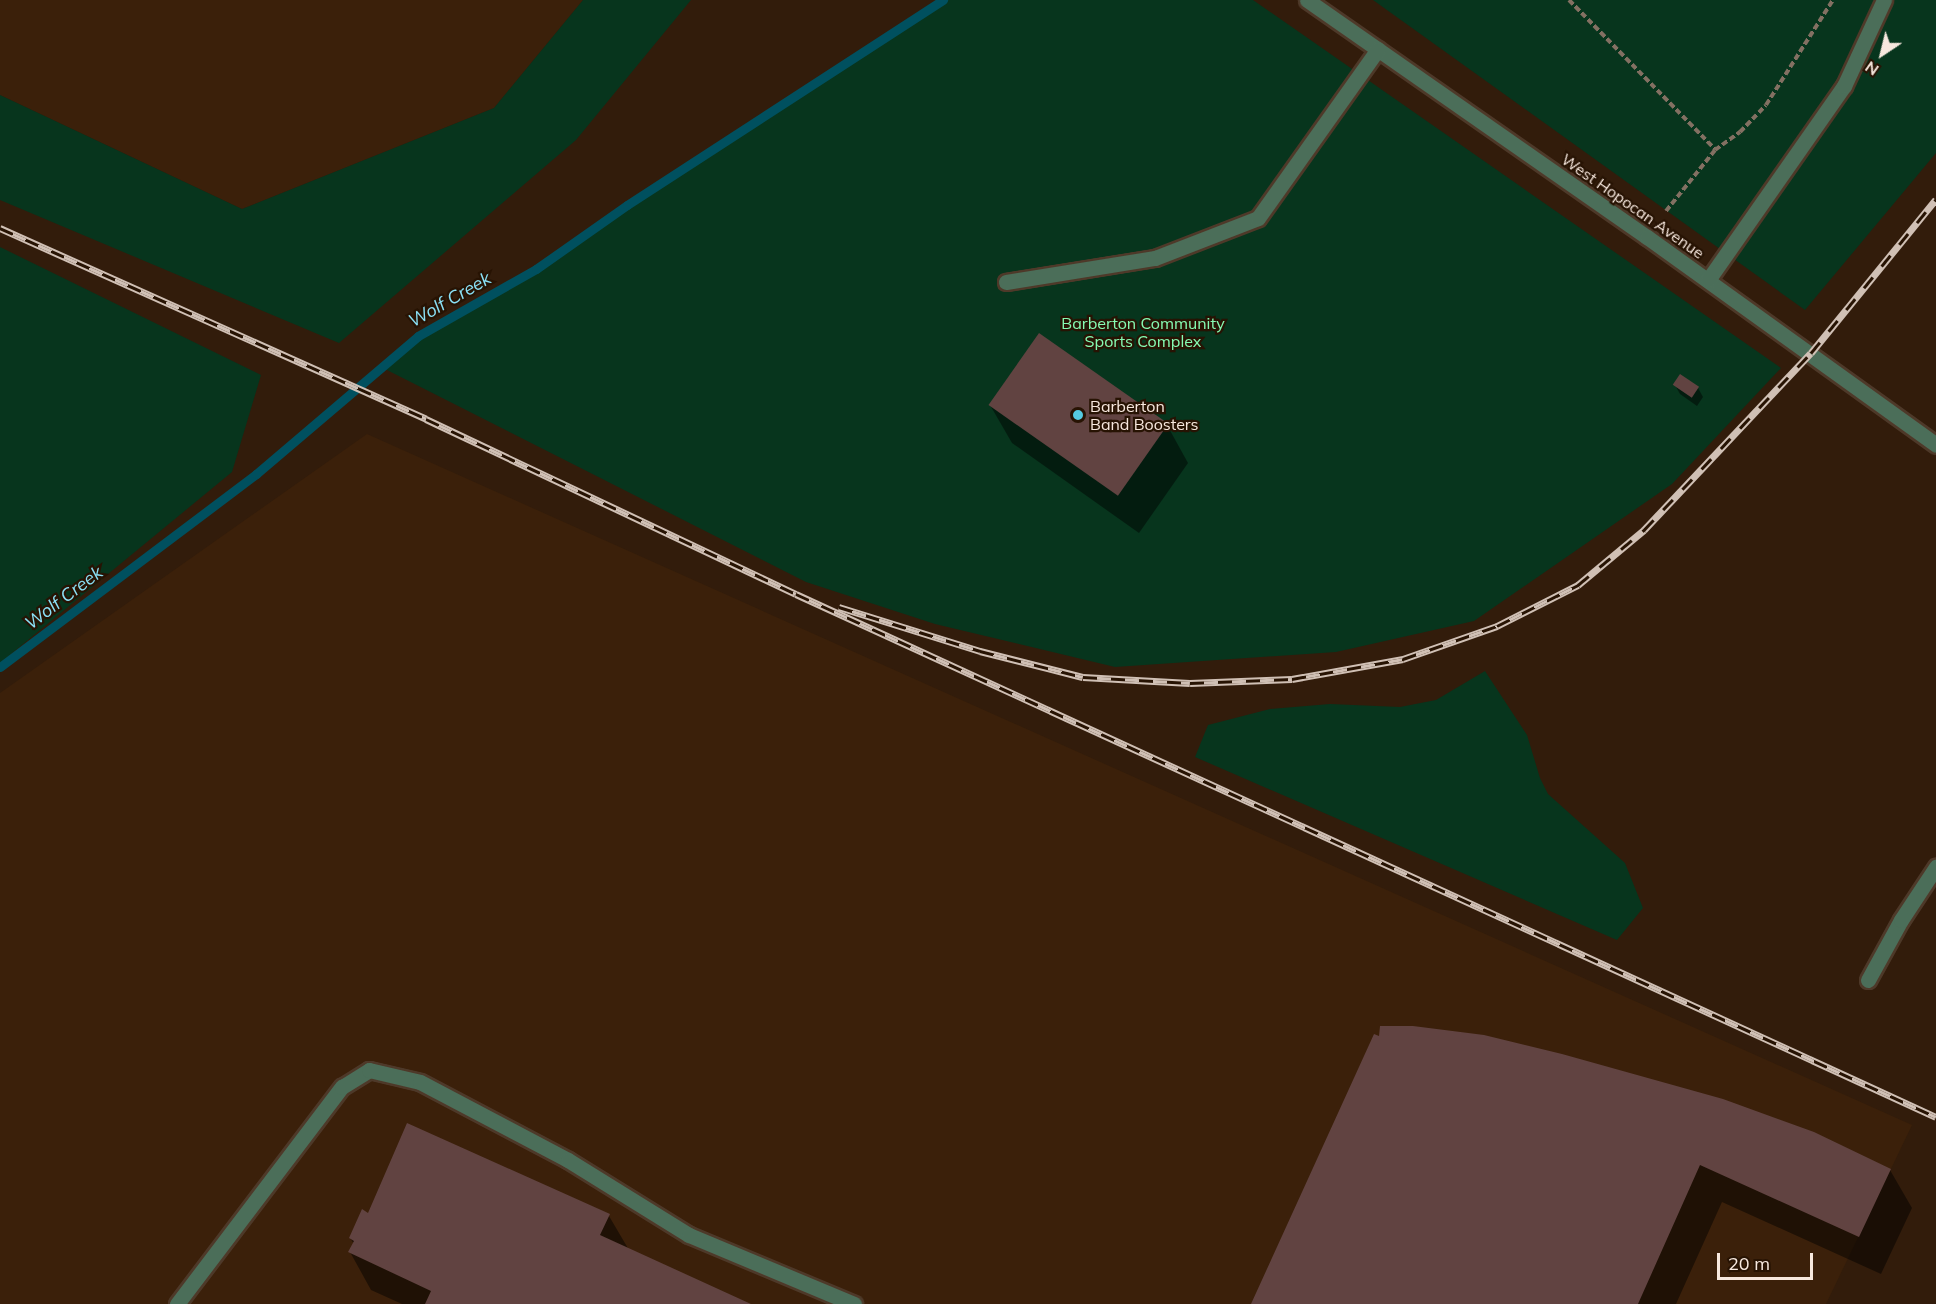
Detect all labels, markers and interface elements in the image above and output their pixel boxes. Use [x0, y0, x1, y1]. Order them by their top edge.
north arrow [1852, 24, 1912, 84]
text: N [1861, 57, 1882, 80]
street label: West Hopocan Avenue [1558, 149, 1708, 263]
water label: Wolf Creek [405, 268, 495, 332]
park label: Barberton Community Sports Complex [1061, 313, 1225, 351]
place label: Barberton Band Boosters [1090, 396, 1199, 434]
marker: Barberton Band Boosters [1071, 408, 1085, 422]
water label: Wolf Creek [21, 562, 107, 634]
scale bar [1720, 1241, 1816, 1279]
text: 20 m [1728, 1252, 1770, 1275]

